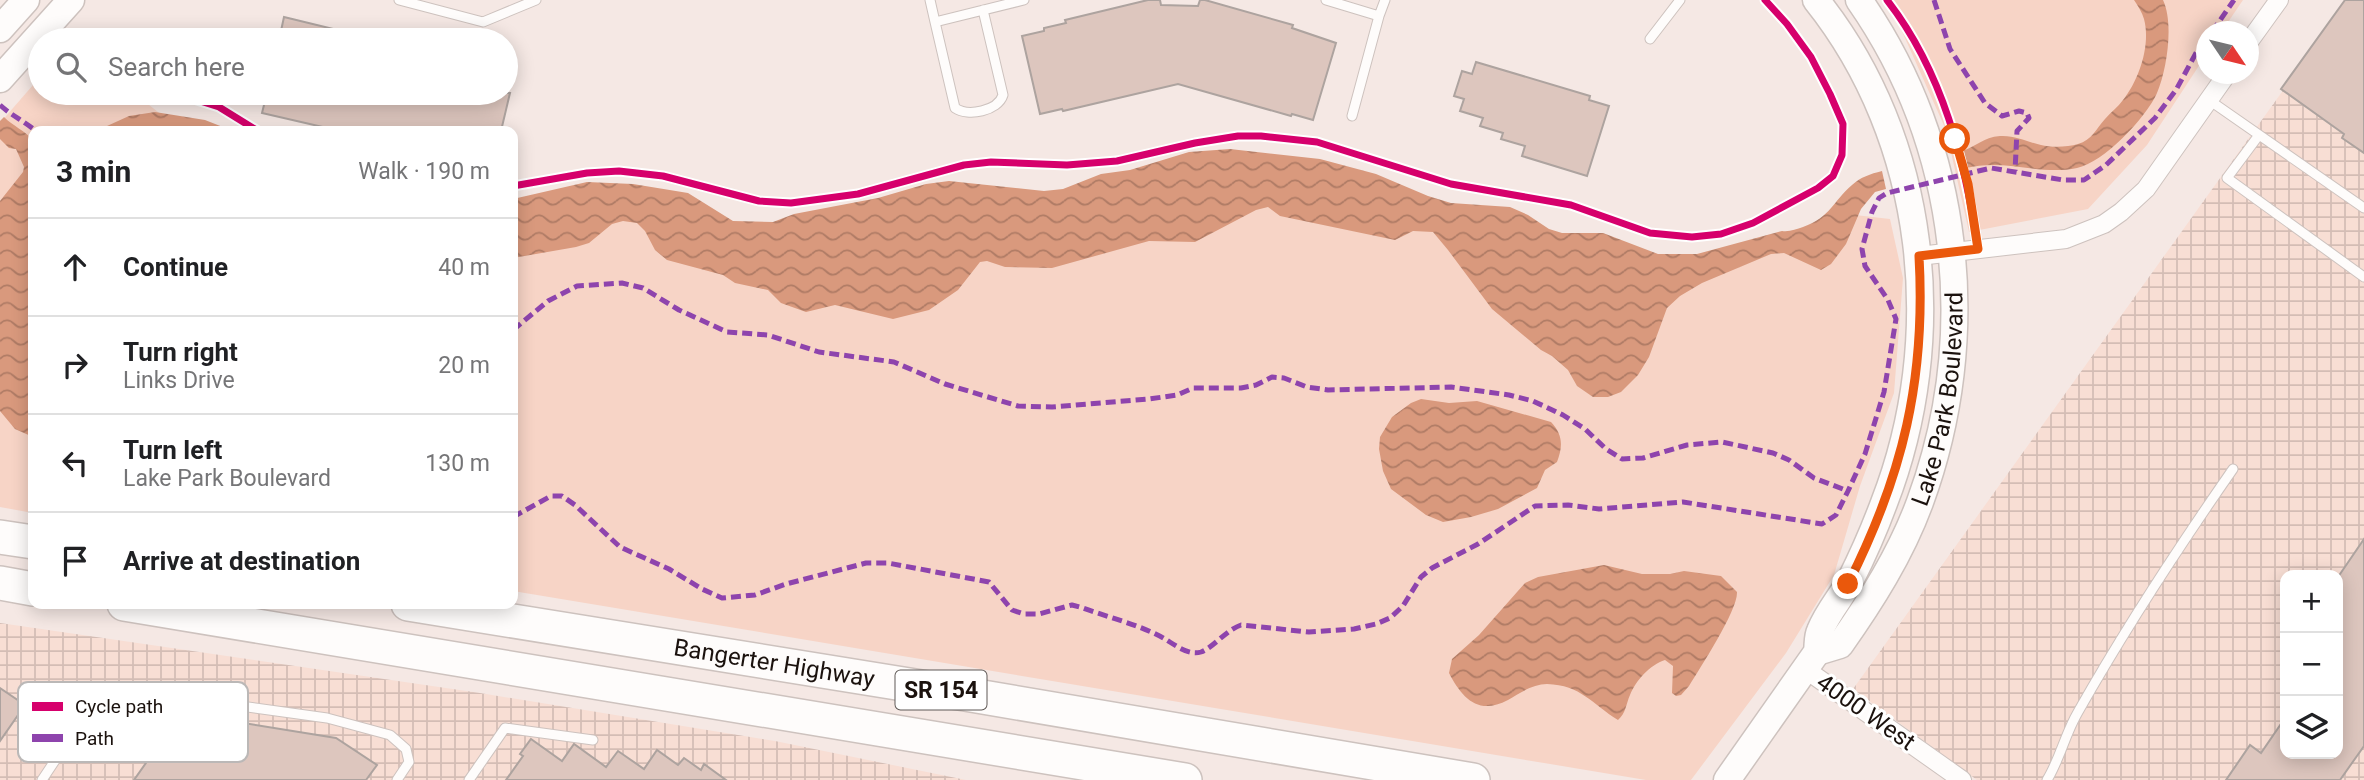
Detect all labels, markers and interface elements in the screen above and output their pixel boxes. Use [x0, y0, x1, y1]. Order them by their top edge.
north arrow [2196, 21, 2259, 84]
search box [28, 28, 518, 105]
icon: search [52, 48, 90, 86]
text: Search here [108, 52, 245, 82]
route start [1939, 123, 1970, 154]
text: 3 min [56, 154, 131, 189]
text: Walk · 190 m [358, 158, 490, 185]
icon: ahead [56, 248, 94, 286]
text: Continue [123, 252, 228, 282]
text: 40 m [438, 254, 490, 281]
street label: Lake Park Boulevard [1906, 292, 1968, 510]
text: Turn right [123, 337, 238, 367]
icon: right [56, 346, 94, 384]
text: 20 m [438, 352, 490, 379]
text: Links Drive [123, 367, 235, 394]
text: Turn left [123, 435, 222, 465]
icon: left [56, 444, 94, 482]
text: 130 m [425, 450, 490, 477]
text: Lake Park Boulevard [123, 465, 331, 492]
icon: arrive [56, 542, 94, 580]
text: Arrive at destination [123, 546, 360, 576]
route end [1832, 568, 1863, 599]
map controls [2280, 570, 2343, 759]
button: + [2280, 570, 2343, 633]
street label: Bangerter Highway [672, 633, 877, 693]
button: − [2280, 633, 2343, 696]
street label: 4000 West [1811, 668, 1921, 756]
road number: SR 154 [895, 670, 986, 710]
legend [18, 682, 248, 762]
text: Cycle path [75, 695, 163, 718]
button: layers [2280, 696, 2343, 759]
text: Path [75, 727, 114, 750]

